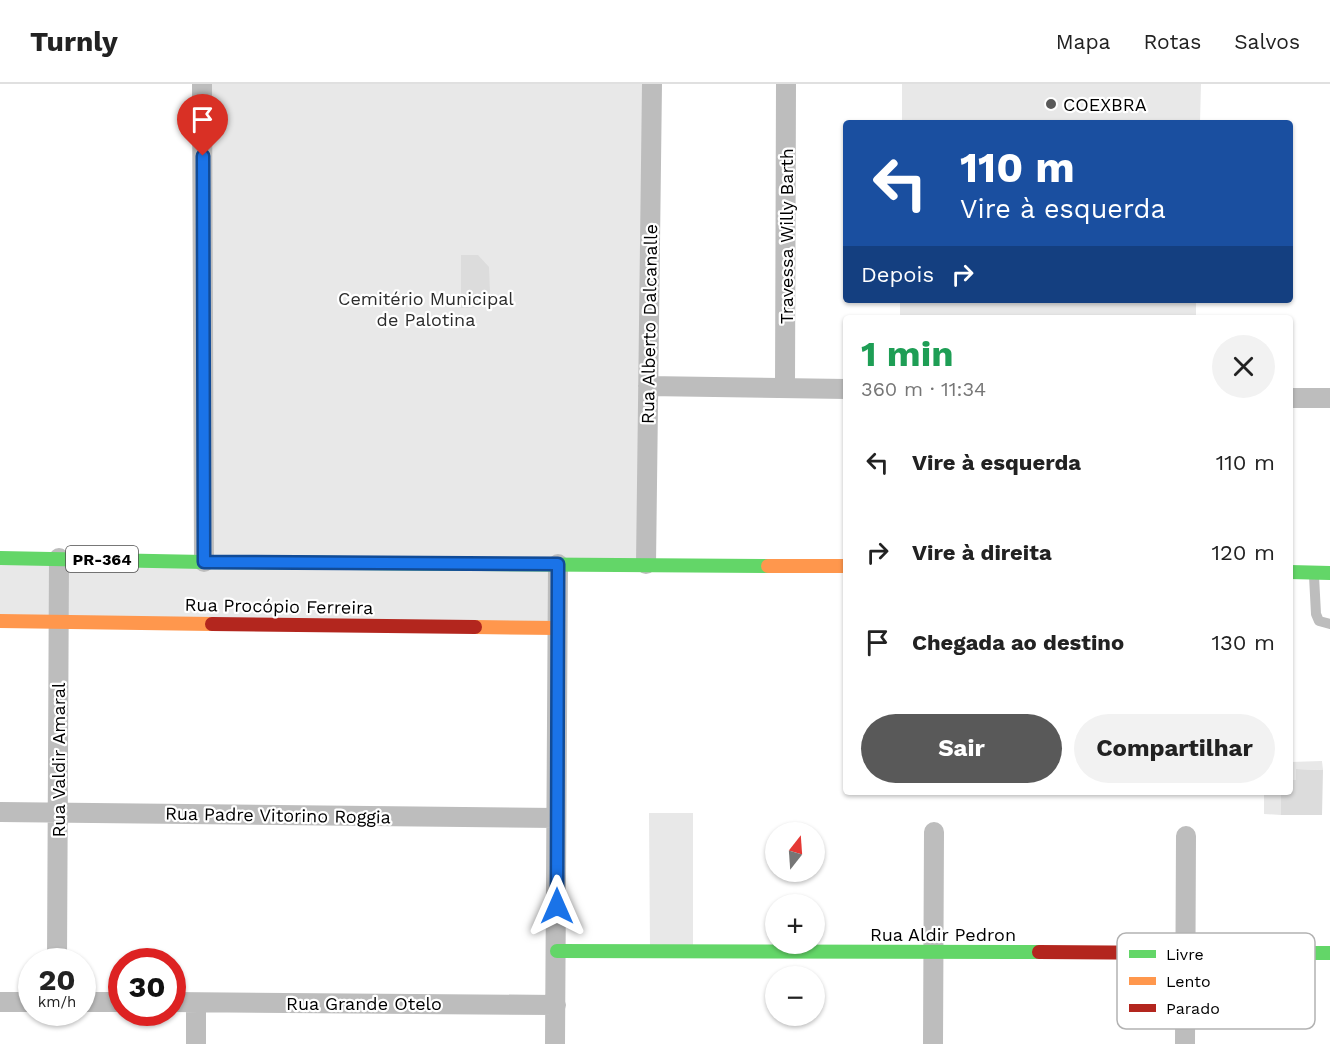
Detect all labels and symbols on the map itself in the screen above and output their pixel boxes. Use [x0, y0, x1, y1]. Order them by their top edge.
pin [177, 94, 228, 156]
place label: COEXBRA [1063, 94, 1147, 115]
marker: COEXBRA [1044, 97, 1058, 111]
street label: Travessa Willy Barth [776, 148, 797, 324]
street label: Rua Alberto Dalcanalle [637, 224, 661, 424]
park label: Cemitério Municipal de Palotina [338, 288, 514, 330]
road number: PR-364 [66, 546, 138, 572]
street label: Rua Procópio Ferreira [184, 594, 374, 618]
street label: Rua Valdir Amaral [48, 682, 69, 837]
street label: Rua Padre Vitorino Roggia [165, 803, 391, 827]
north arrow [765, 822, 825, 882]
position arrow [525, 874, 589, 938]
street label: Rua Aldir Pedron [870, 924, 1016, 945]
legend [1117, 933, 1315, 1029]
text: Livre [1166, 945, 1204, 964]
speed limit sign: 30 [108, 948, 186, 1026]
text: Lento [1166, 972, 1211, 991]
street label: Rua Grande Otelo [286, 993, 442, 1014]
text: Parado [1166, 999, 1220, 1018]

